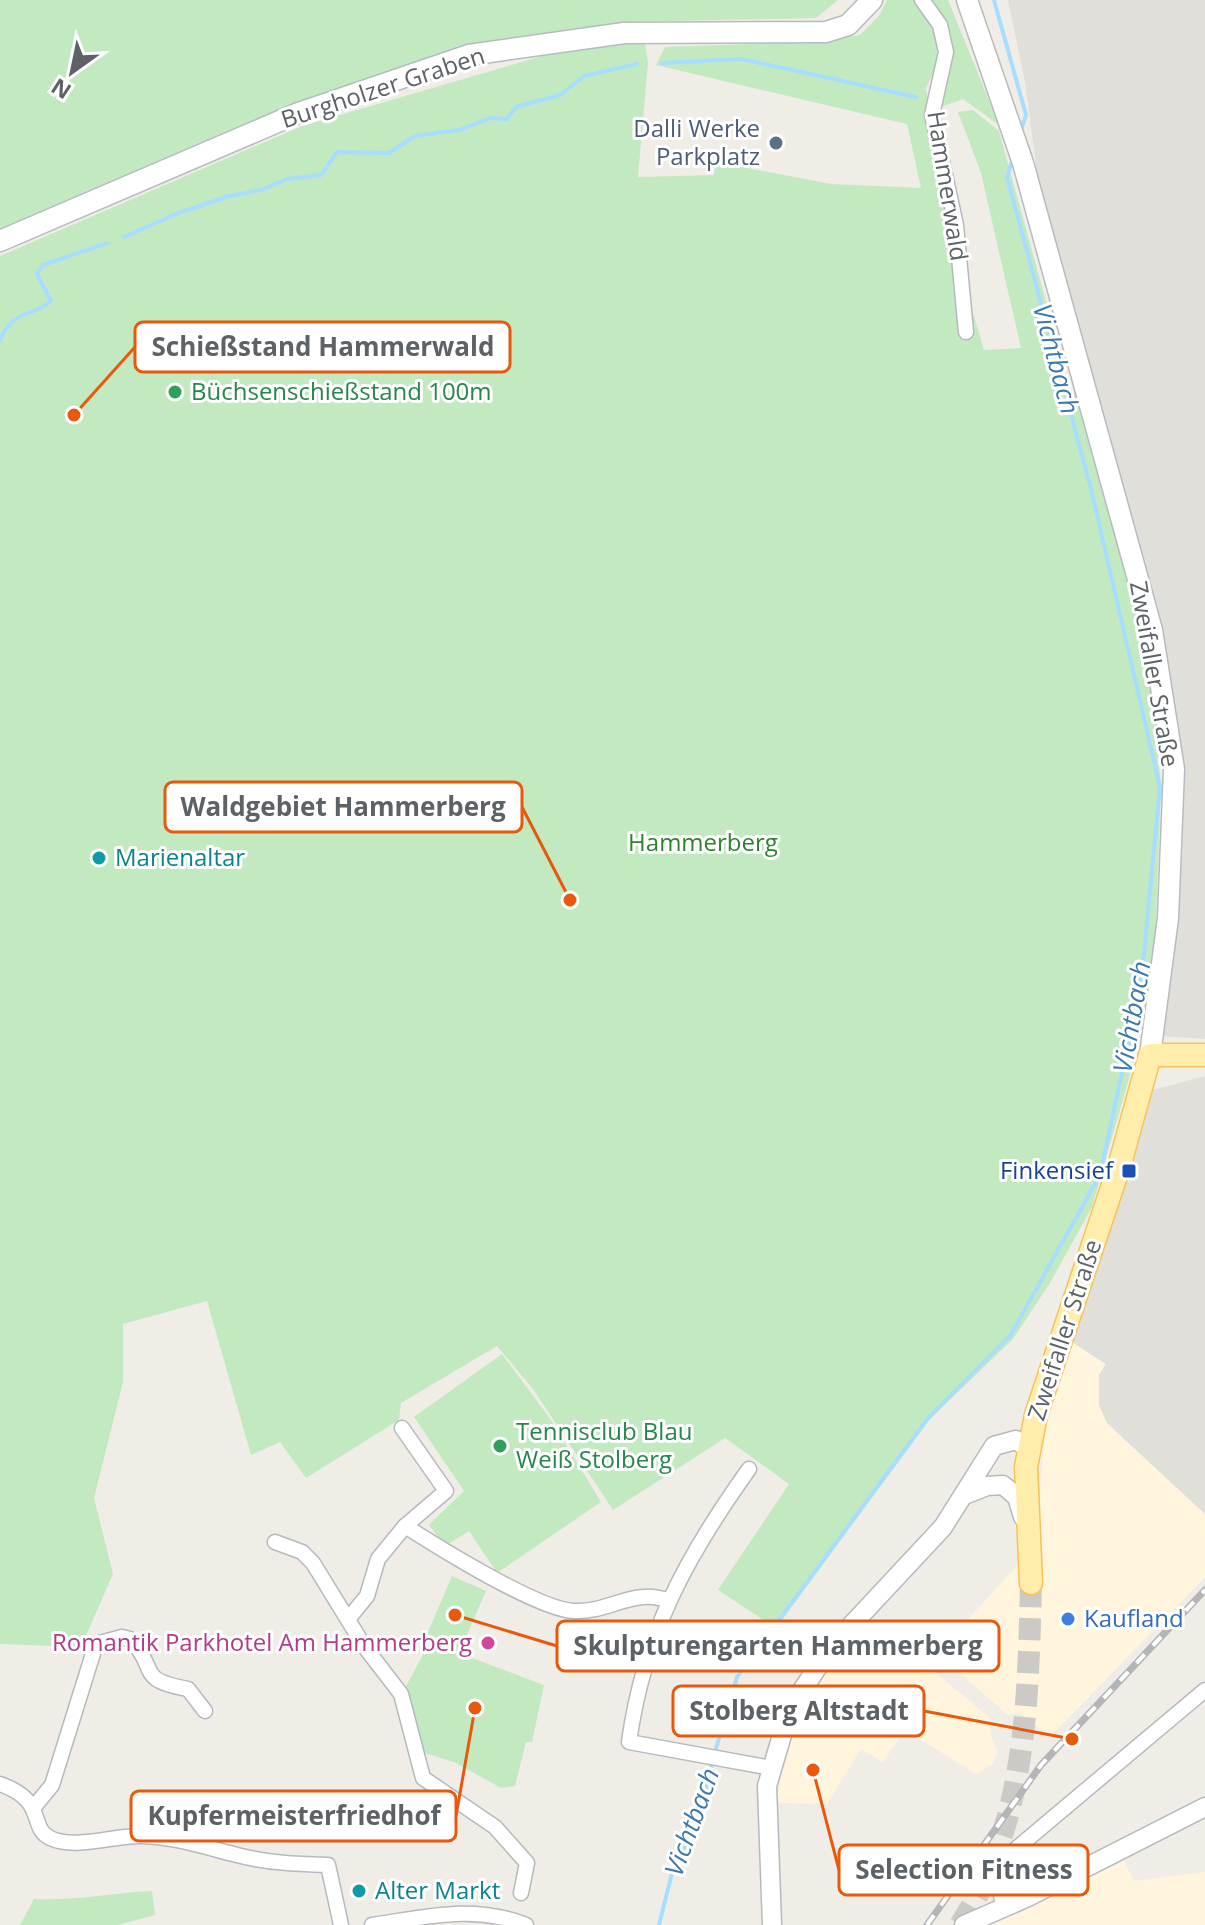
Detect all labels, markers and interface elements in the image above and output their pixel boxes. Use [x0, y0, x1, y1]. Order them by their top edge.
north arrow [32, 32, 112, 112]
street label: Burgholzer Graben [276, 38, 489, 135]
text: N [45, 72, 76, 107]
street label: Hammerwald [920, 108, 977, 263]
place label: Dalli Werke Parkplatz [633, 111, 760, 172]
marker: Dalli Werke Parkplatz [767, 134, 785, 152]
water label: Vichtbach [1025, 300, 1089, 418]
callout: Schießstand Hammerwald [135, 322, 510, 372]
text: Schießstand Hammerwald [152, 328, 494, 364]
place label: Büchsenschießstand 100m [191, 374, 492, 407]
marker: Büchsenschießstand 100m [166, 383, 184, 401]
street label: Zweifaller Straße [1123, 578, 1188, 769]
callout: Waldgebiet Hammerberg [165, 782, 522, 832]
text: Waldgebiet Hammerberg [180, 788, 506, 824]
park label: Hammerberg [628, 825, 778, 858]
place label: Marienaltar [115, 840, 245, 873]
marker: Marienaltar [90, 849, 108, 867]
water label: Vichtbach [1104, 958, 1159, 1075]
place label: Finkensief [1000, 1153, 1115, 1186]
marker: Finkensief [1120, 1162, 1138, 1180]
street label: Zweifaller Straße [1019, 1235, 1108, 1424]
place label: Tennisclub Blau Weiß Stolberg [516, 1414, 692, 1475]
marker: Tennisclub Blau Weiß Stolberg [491, 1437, 509, 1455]
place label: Kaufland [1084, 1601, 1184, 1634]
marker: Kaufland [1059, 1610, 1077, 1628]
callout: Skulpturengarten Hammerberg [557, 1621, 999, 1671]
place label: Romantik Parkhotel Am Hammerberg [52, 1625, 472, 1658]
text: Skulpturengarten Hammerberg [573, 1627, 983, 1663]
marker: Romantik Parkhotel Am Hammerberg [479, 1634, 497, 1652]
callout: Stolberg Altstadt [673, 1686, 924, 1736]
text: Stolberg Altstadt [689, 1692, 909, 1728]
water label: Vichtbach [655, 1763, 727, 1881]
callout: Kupfermeisterfriedhof [131, 1791, 456, 1841]
text: Kupfermeisterfriedhof [147, 1797, 442, 1833]
callout: Selection Fitness [839, 1845, 1088, 1895]
text: Selection Fitness [855, 1851, 1073, 1887]
place label: Alter Markt [375, 1873, 500, 1906]
marker: Alter Markt [350, 1882, 368, 1900]

